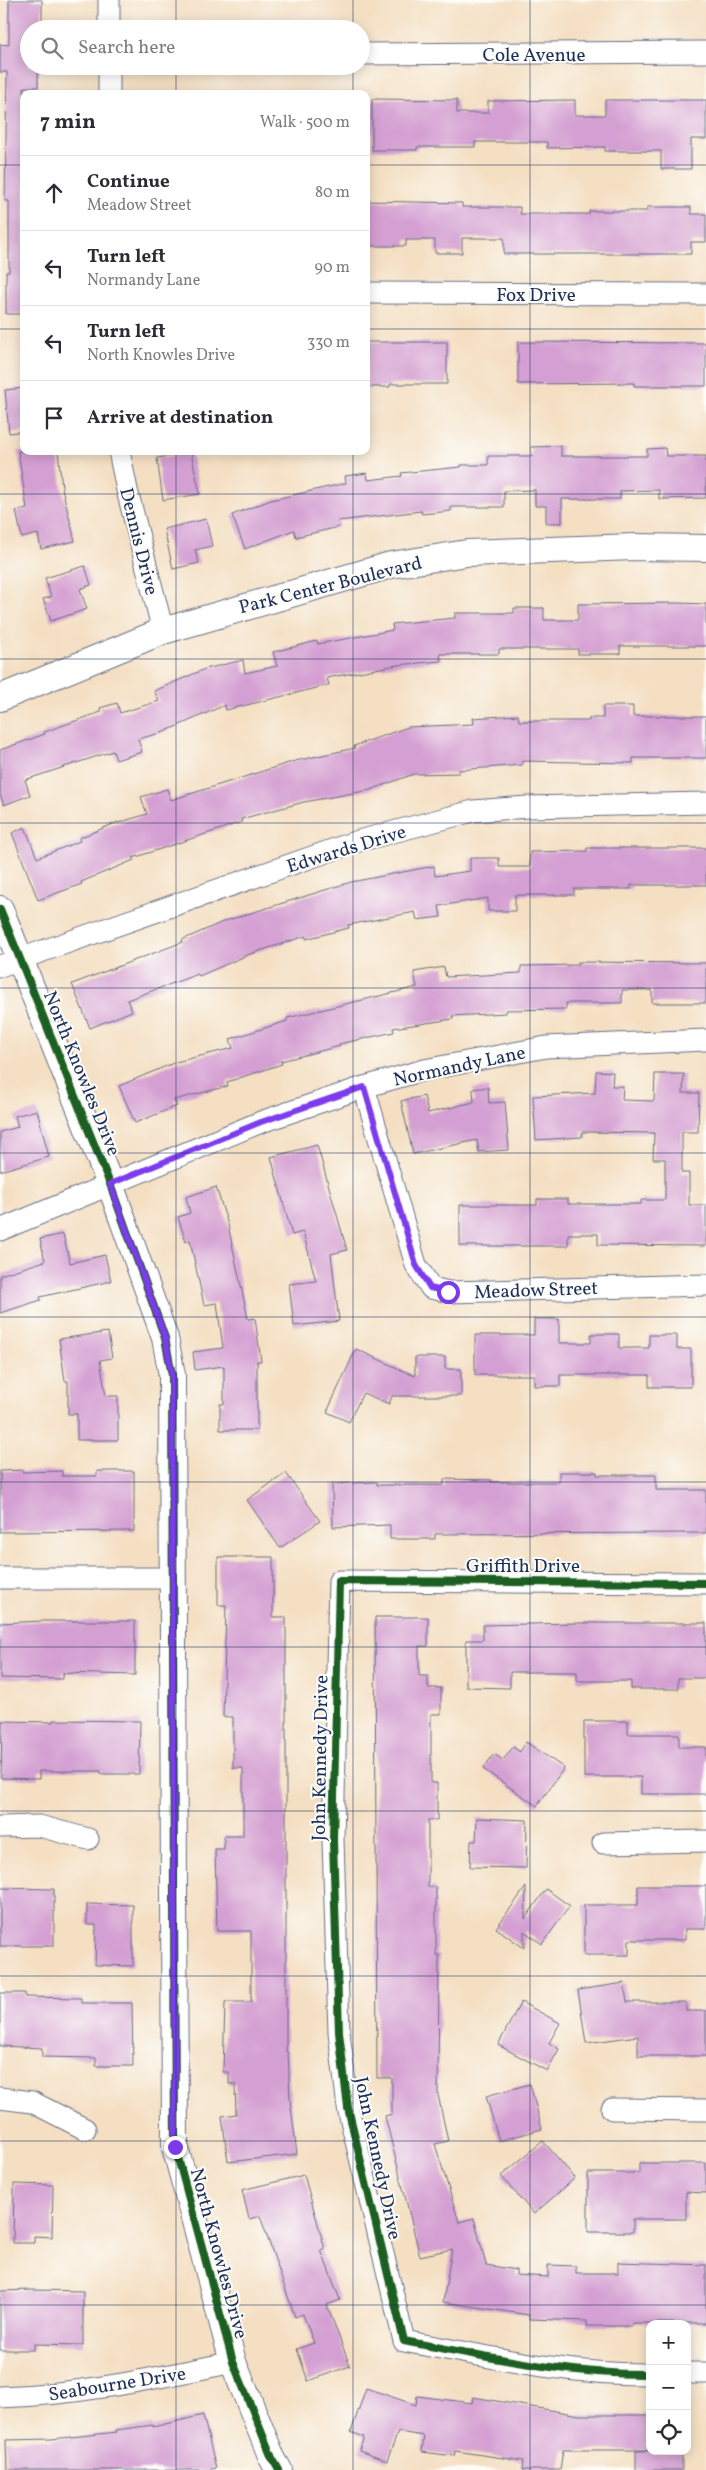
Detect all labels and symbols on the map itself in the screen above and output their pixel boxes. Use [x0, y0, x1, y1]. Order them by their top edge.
street label: Cole Avenue [483, 43, 585, 69]
street label: Fox Drive [496, 283, 576, 309]
street label: Dennis Drive [112, 485, 164, 598]
street label: Park Center Boulevard [236, 551, 425, 621]
street label: Edwards Drive [284, 819, 409, 880]
street label: North Knowles Drive [36, 987, 126, 1160]
street label: Normandy Lane [391, 1040, 528, 1094]
street label: Meadow Street [474, 1276, 599, 1306]
route start [437, 1281, 460, 1304]
street label: Griffith Drive [466, 1554, 580, 1580]
street label: John Kennedy Drive [307, 1675, 335, 1841]
street label: John Kennedy Drive [347, 2074, 407, 2242]
route end [164, 2136, 187, 2159]
street label: North Knowles Drive [183, 2165, 253, 2342]
street label: Seabourne Drive [47, 2361, 188, 2409]

